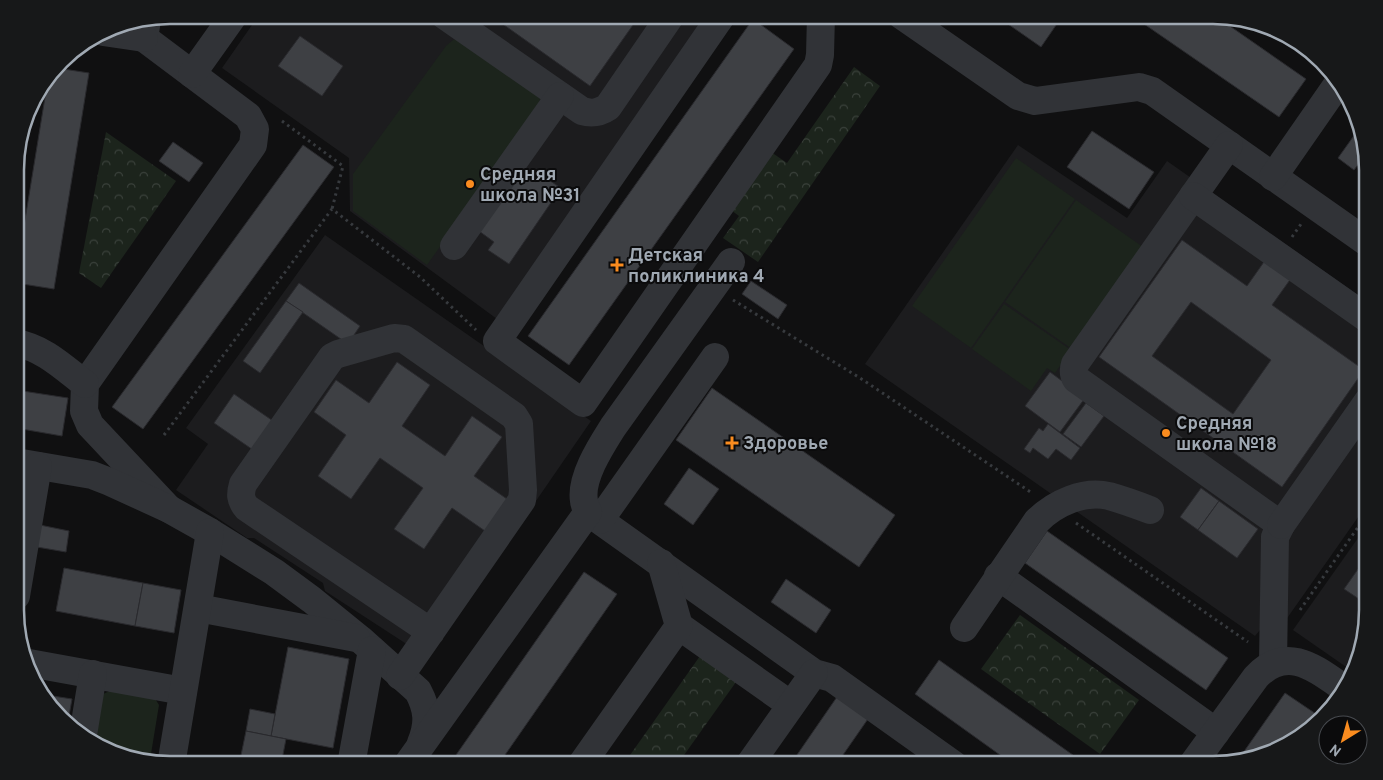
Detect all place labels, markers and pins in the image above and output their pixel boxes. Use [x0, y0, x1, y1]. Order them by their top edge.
place label: Средняя школа №31 [480, 164, 581, 208]
marker: Средняя школа №31 [464, 178, 476, 190]
place label: Детская поликлиника 4 [628, 245, 765, 289]
marker: Детская поликлиника 4 [610, 258, 624, 272]
place label: Средняя школа №18 [1176, 413, 1277, 457]
marker: Средняя школа №18 [1160, 427, 1172, 439]
place label: Здоровье [743, 433, 828, 456]
marker: Здоровье [725, 436, 739, 450]

